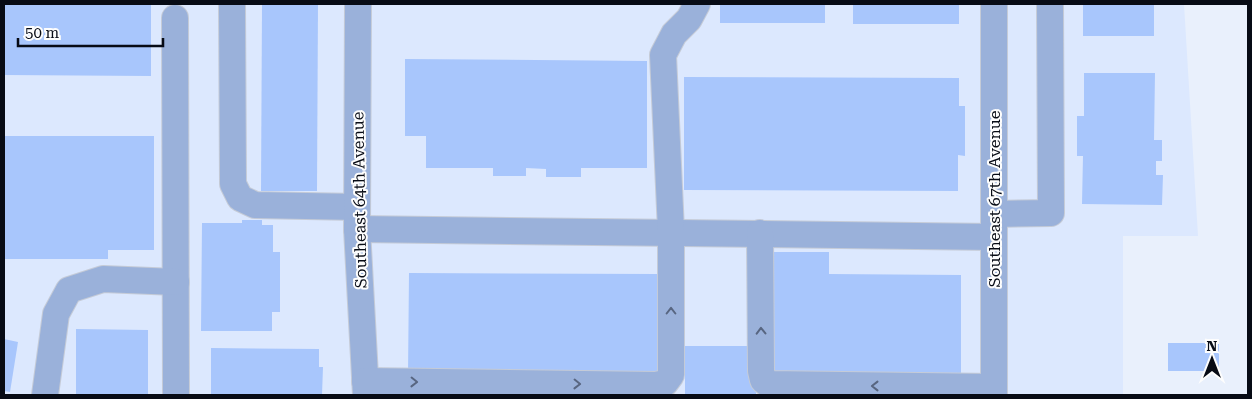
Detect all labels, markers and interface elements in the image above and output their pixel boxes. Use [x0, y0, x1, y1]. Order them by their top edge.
scale bar [18, 15, 162, 47]
text: 50 m [25, 24, 60, 42]
street label: Southeast 67th Avenue [985, 110, 1004, 287]
street label: Southeast 64th Avenue [348, 111, 371, 289]
one-way arrow [666, 307, 676, 315]
one-way arrow [756, 327, 766, 335]
north arrow [1187, 334, 1237, 384]
text: N [1207, 338, 1218, 354]
one-way arrow [410, 377, 418, 387]
one-way arrow [573, 379, 581, 389]
one-way arrow [871, 381, 878, 391]

